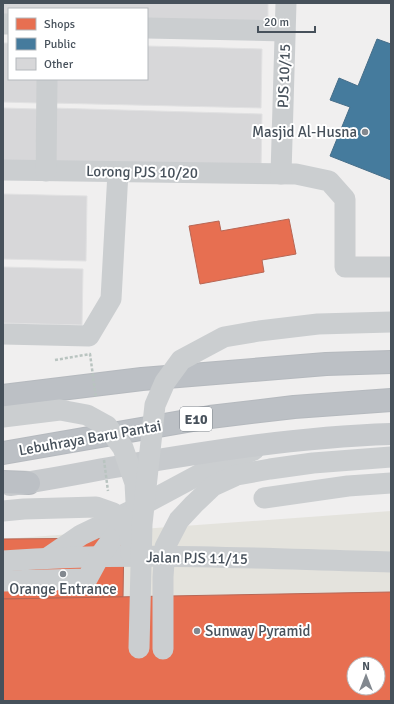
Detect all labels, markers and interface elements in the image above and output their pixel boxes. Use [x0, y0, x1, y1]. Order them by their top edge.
legend [8, 8, 148, 80]
scale bar [258, 8, 315, 34]
text: 20 m [264, 15, 289, 30]
text: Shops [44, 17, 75, 32]
text: Public [44, 37, 76, 52]
street label: PJS 10/15 [274, 44, 294, 108]
text: Other [44, 57, 74, 72]
place label: Masjid Al-Husna [252, 123, 357, 141]
marker: Masjid Al-Husna [360, 127, 370, 137]
street label: Lorong PJS 10/20 [86, 162, 198, 182]
road number: E10 [180, 407, 212, 431]
street label: Lebuhraya Baru Pantai [17, 417, 163, 459]
street label: Jalan PJS 11/15 [146, 548, 248, 568]
marker: Orange Entrance [58, 569, 68, 579]
place label: Orange Entrance [9, 580, 117, 598]
place label: Sunway Pyramid [205, 622, 310, 640]
marker: Sunway Pyramid [192, 626, 202, 636]
north arrow [346, 656, 386, 696]
text: N [362, 660, 370, 673]

